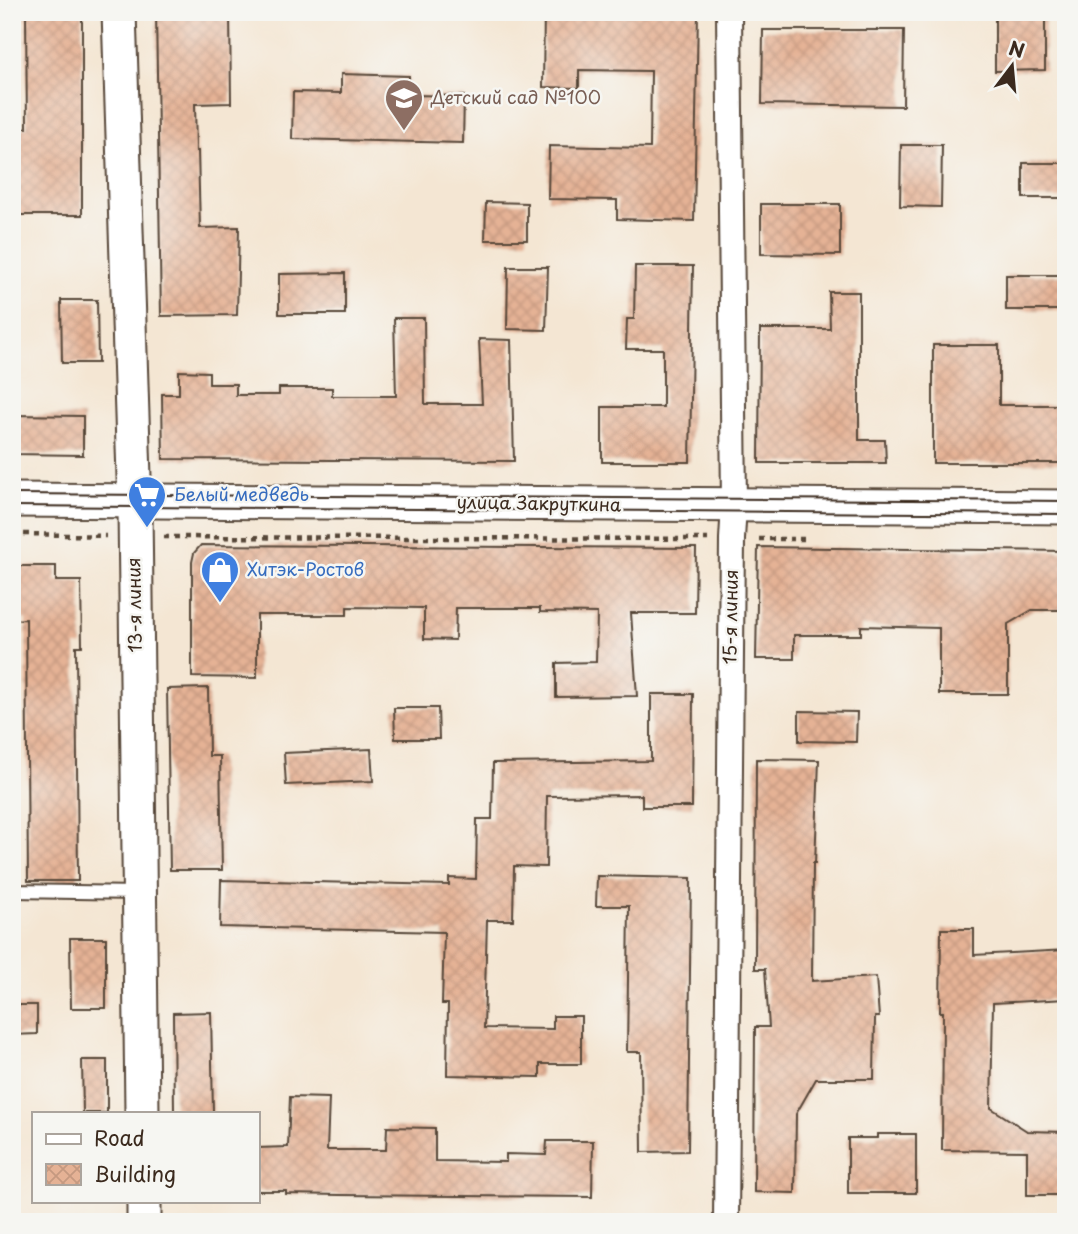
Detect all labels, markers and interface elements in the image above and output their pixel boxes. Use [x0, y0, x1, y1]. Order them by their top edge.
north arrow [976, 32, 1046, 102]
text: N [1006, 33, 1028, 64]
school or university icon: Детский сад №100 [383, 77, 425, 132]
place label: Детский сад №100 [430, 83, 601, 110]
supermarket icon: Белый медведь [126, 474, 168, 529]
place label: Белый медведь [174, 480, 309, 507]
street label: улица Закруткина [456, 488, 622, 517]
shop icon: Хитэк-Ростов [199, 549, 241, 604]
place label: Хитэк-Ростов [247, 555, 364, 582]
street label: 13-я линия [119, 557, 148, 653]
street label: 15-я линия [715, 569, 744, 665]
legend [32, 1112, 259, 1202]
text: Road [94, 1121, 145, 1153]
text: Building [94, 1157, 176, 1189]

